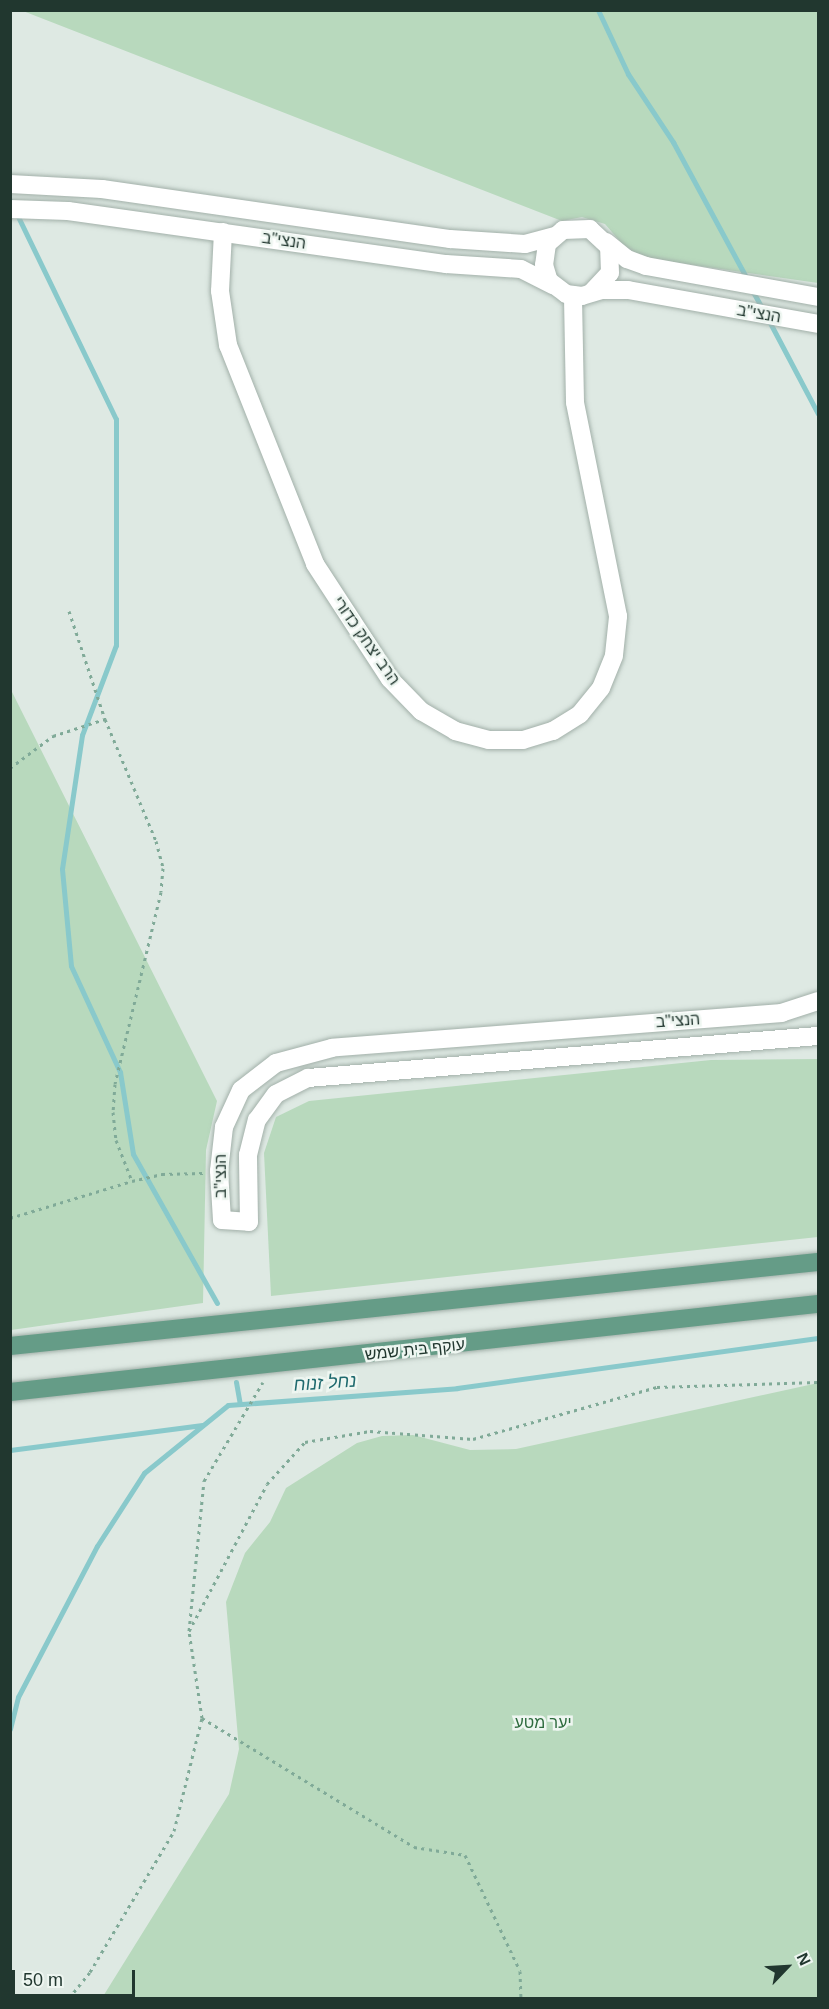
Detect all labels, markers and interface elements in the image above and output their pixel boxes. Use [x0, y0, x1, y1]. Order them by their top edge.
street label: הנצי"ב [261, 228, 307, 254]
street label: הנצי"ב [735, 301, 783, 327]
street label: הרב יצחק כדורי [328, 593, 404, 689]
street label: הנצי"ב [655, 1010, 701, 1032]
street label: הנצי"ב [211, 1154, 231, 1198]
street label: עוקף בית שמש [364, 1335, 466, 1365]
water label: נחל זנוח [293, 1370, 357, 1396]
park label: יער מטע [514, 1713, 572, 1733]
north arrow [757, 1937, 817, 1997]
text: N [794, 1950, 814, 1968]
scale bar [15, 1958, 138, 1996]
text: 50 m [23, 1970, 63, 1990]

